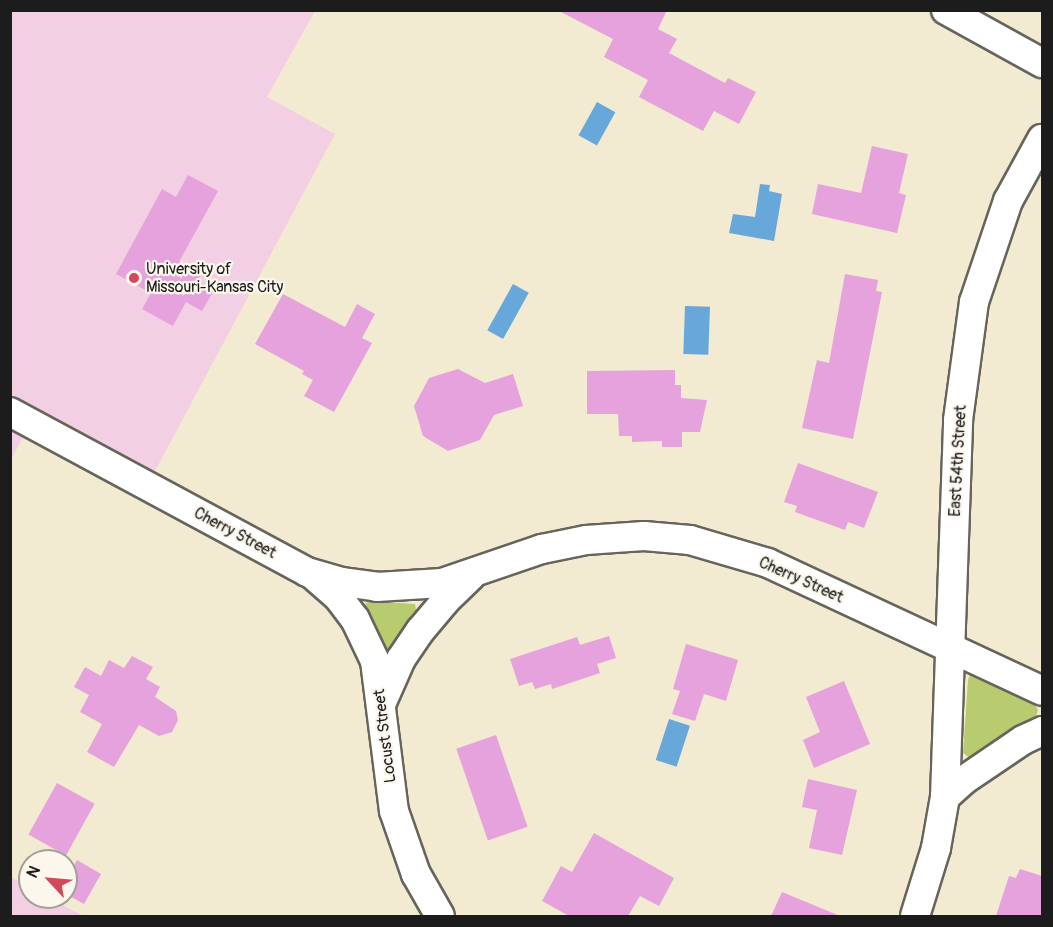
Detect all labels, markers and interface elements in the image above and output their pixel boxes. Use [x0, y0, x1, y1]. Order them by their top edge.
place label: University of Missouri-Kansas City [146, 259, 283, 297]
marker: University of Missouri-Kansas City [127, 271, 141, 285]
street label: East 54th Street [945, 405, 971, 517]
street label: Cherry Street [191, 503, 279, 563]
street label: Cherry Street [756, 553, 846, 607]
street label: Locust Street [370, 688, 400, 784]
north arrow [18, 849, 78, 909]
text: N [22, 863, 45, 881]

